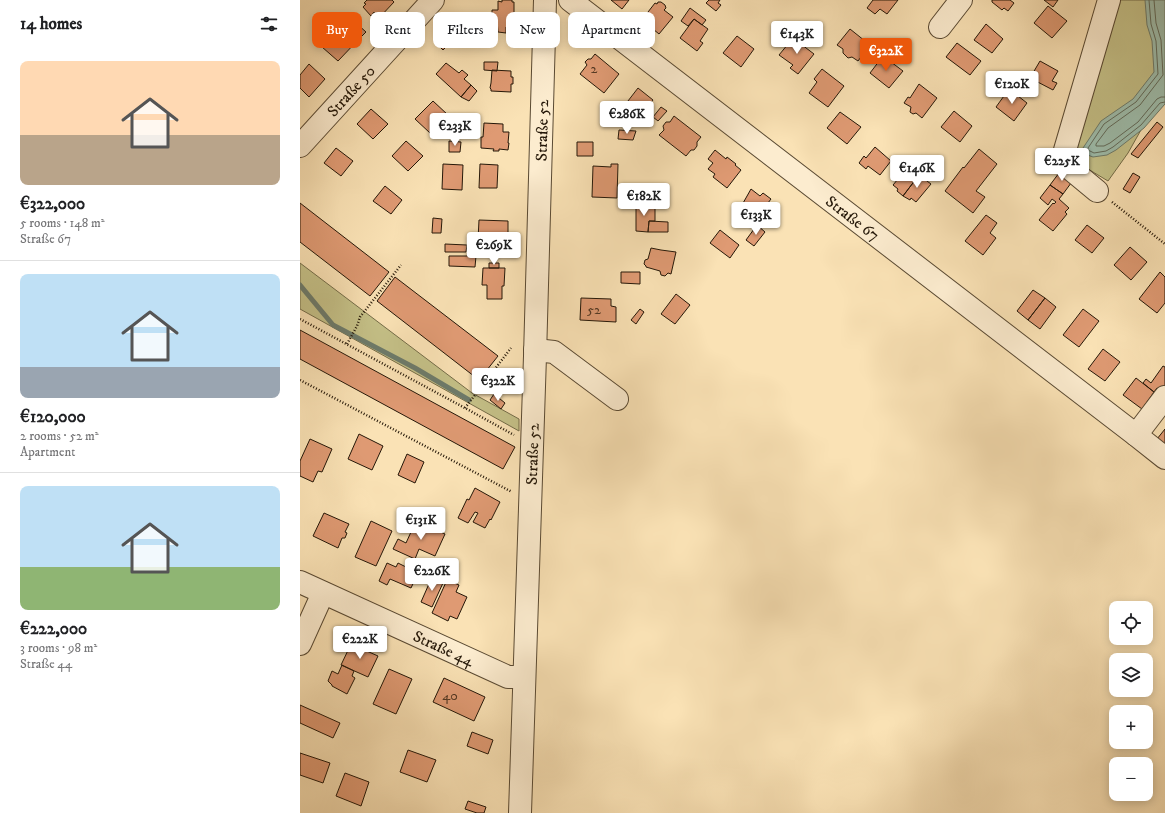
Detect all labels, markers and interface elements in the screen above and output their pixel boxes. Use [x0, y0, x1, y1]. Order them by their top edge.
chip: Buy [312, 12, 362, 48]
chip: Rent [370, 12, 425, 48]
chip: Filters [433, 12, 498, 48]
chip: New [506, 12, 560, 48]
chip: Apartment [568, 12, 655, 48]
text: 14 homes [20, 13, 82, 35]
icon: filters [258, 13, 280, 35]
pin: €143K [769, 21, 825, 55]
text: €143K [780, 26, 814, 42]
pin: €322K [858, 38, 914, 72]
text: €322K [869, 43, 903, 59]
house number: 2 [591, 60, 598, 78]
street label: Straße 50 [323, 61, 380, 121]
pin: €120K [984, 71, 1040, 105]
text: €120K [995, 76, 1029, 92]
icon: home [114, 87, 186, 159]
street label: Straße 52 [531, 99, 553, 162]
pin: €286K [599, 101, 655, 135]
text: €286K [609, 106, 645, 122]
pin: €233K [427, 113, 483, 147]
text: €233K [439, 118, 471, 134]
pin: €225K [1034, 148, 1090, 182]
text: €225K [1044, 153, 1080, 169]
pin: €146K [889, 155, 945, 189]
text: €146K [899, 160, 935, 176]
pin: €182K [616, 183, 672, 217]
text: €182K [627, 188, 661, 204]
street label: Straße 67 [821, 191, 883, 245]
text: €322,000 [20, 193, 85, 215]
pin: €133K [728, 202, 784, 236]
text: €133K [740, 207, 772, 223]
text: 5 rooms · 148 m² [20, 215, 105, 231]
text: Straße 67 [20, 231, 71, 247]
pin: €269K [466, 232, 522, 266]
text: €269K [476, 237, 512, 253]
icon: home [114, 300, 186, 372]
house number: 52 [587, 301, 601, 319]
pin: €322K [470, 368, 526, 402]
text: €322K [481, 373, 515, 389]
text: €120,000 [20, 406, 86, 428]
street label: Straße 52 [522, 423, 544, 485]
text: 2 rooms · 52 m² [20, 428, 99, 444]
text: Apartment [20, 444, 75, 460]
pin: €131K [393, 507, 449, 541]
icon: home [114, 512, 186, 584]
text: €131K [405, 512, 437, 528]
pin: €226K [404, 558, 460, 592]
text: €226K [414, 563, 450, 579]
map controls [1109, 601, 1153, 801]
button: locate [1109, 601, 1153, 645]
text: €222,000 [20, 618, 87, 640]
pin: €222K [332, 626, 388, 660]
street label: Straße 44 [410, 626, 477, 671]
text: €222K [342, 631, 378, 647]
text: 3 rooms · 98 m² [20, 640, 97, 656]
button: layers [1109, 653, 1153, 697]
text: Straße 44 [20, 656, 72, 672]
house number: 40 [442, 687, 458, 705]
button: + [1109, 705, 1153, 749]
button: − [1109, 757, 1153, 801]

